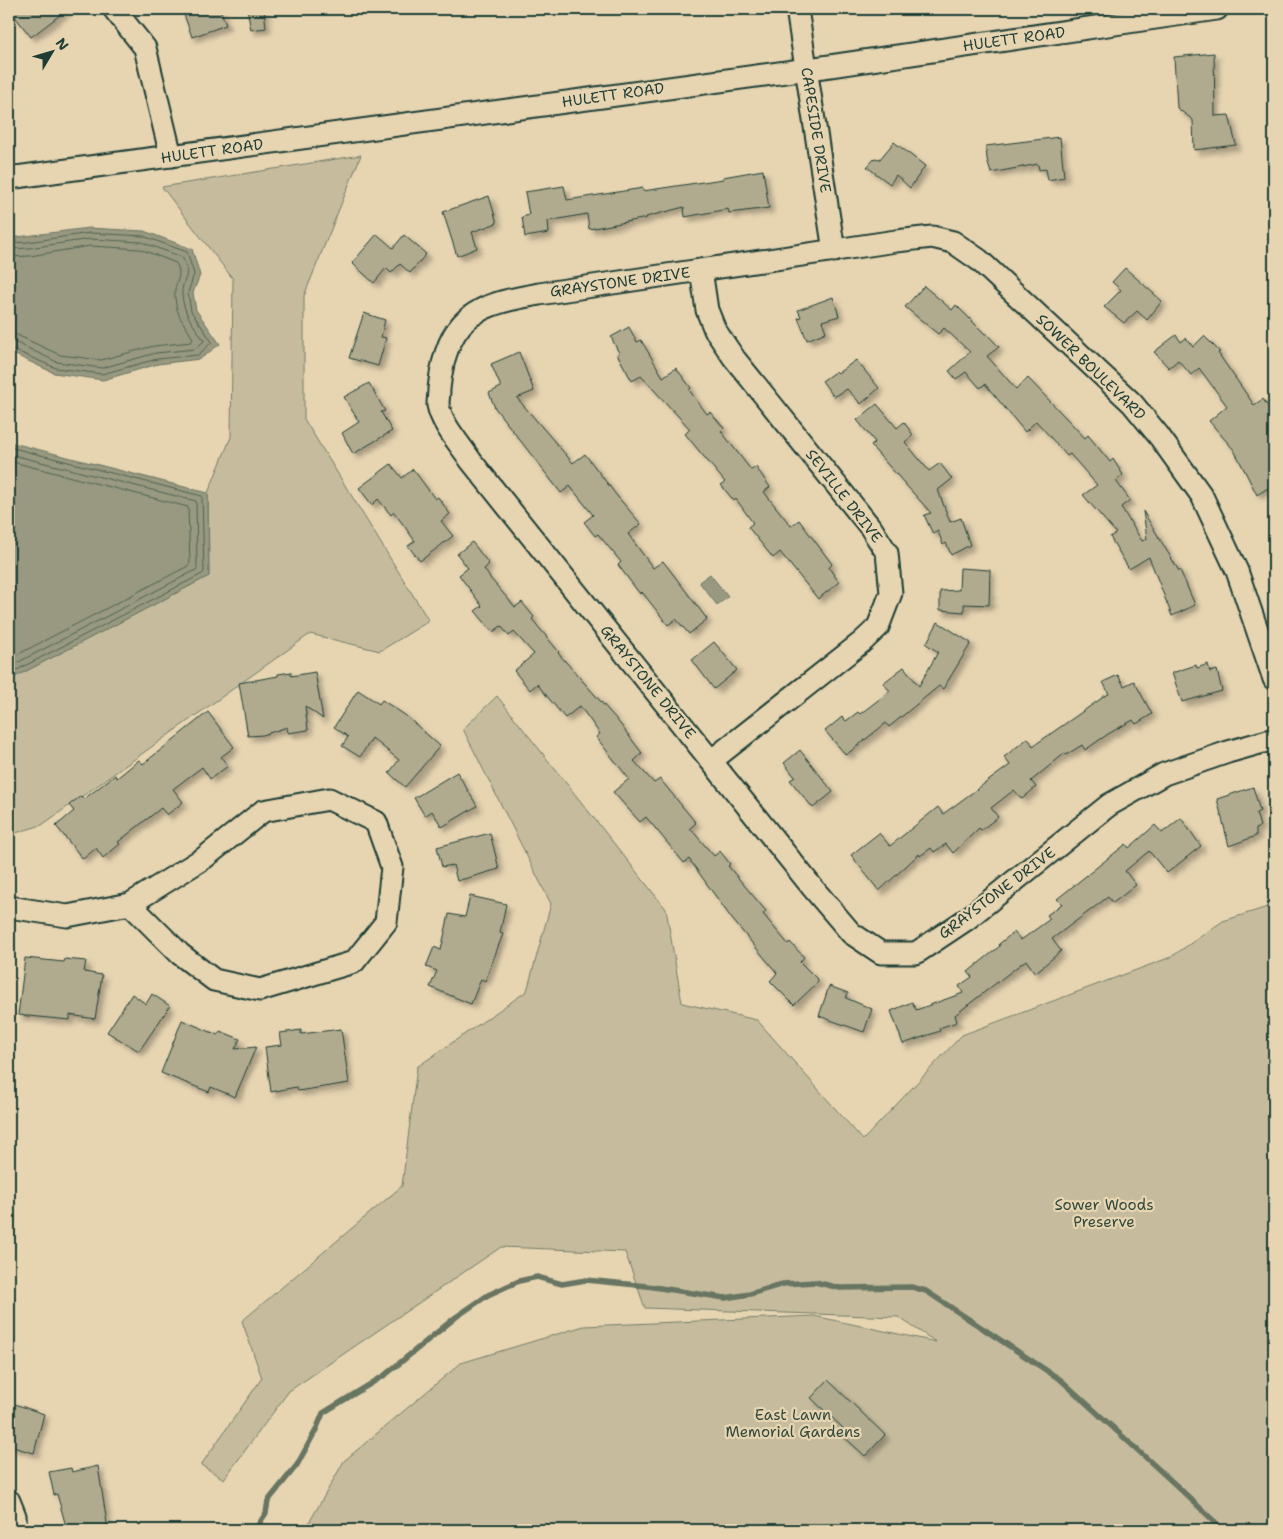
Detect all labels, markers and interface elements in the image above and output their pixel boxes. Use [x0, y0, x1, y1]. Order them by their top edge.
street label: HULETT ROAD [962, 22, 1067, 56]
north arrow [28, 28, 78, 78]
text: N [52, 34, 73, 54]
street label: CAPESIDE DRIVE [796, 66, 836, 194]
street label: HULETT ROAD [561, 78, 666, 112]
street label: HULETT ROAD [160, 134, 265, 168]
street label: GRAYSTONE DRIVE [549, 262, 691, 302]
street label: SOWER BOULEVARD [1032, 309, 1150, 425]
street label: SEVILLE DRIVE [801, 445, 887, 547]
street label: GRAYSTONE DRIVE [596, 621, 700, 743]
street label: GRAYSTONE DRIVE [935, 842, 1059, 944]
park label: Sower Woods Preserve [1054, 1195, 1154, 1232]
park label: East Lawn Memorial Gardens [725, 1405, 861, 1442]

